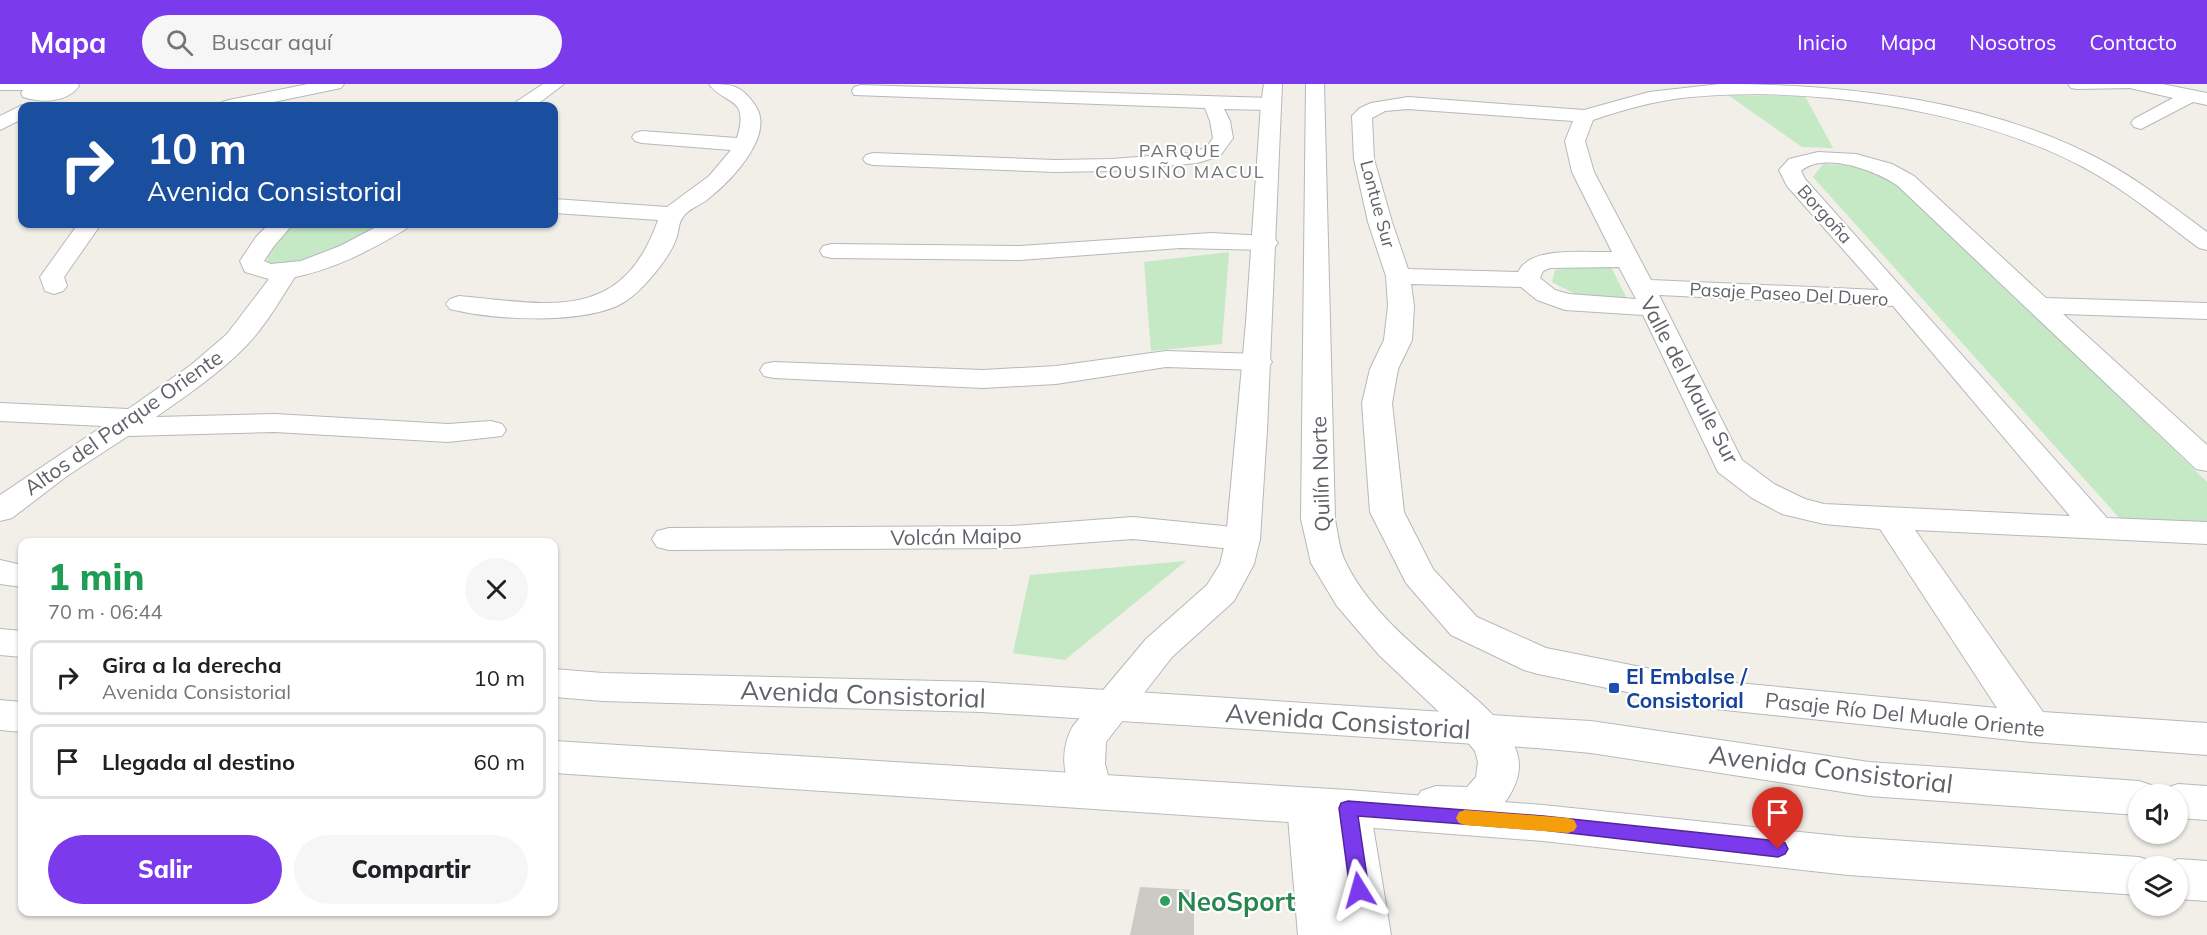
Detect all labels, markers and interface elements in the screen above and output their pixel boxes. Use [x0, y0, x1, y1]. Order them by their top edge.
search box [142, 15, 562, 69]
text: Mapa [30, 25, 106, 60]
icon: search [163, 26, 196, 59]
text: Buscar aquí [211, 28, 332, 56]
text: Inicio [1797, 29, 1847, 55]
text: Mapa [1880, 29, 1936, 55]
text: Nosotros [1969, 29, 2056, 55]
text: Contacto [2089, 29, 2177, 55]
text: 10 m [147, 122, 247, 175]
icon: right [48, 126, 126, 204]
district label: PARQUE COUSIÑO MACUL [1095, 139, 1265, 183]
street label: Lontue Sur [1355, 158, 1401, 251]
text: Avenida Consistorial [147, 174, 402, 208]
street label: Borgoña [1793, 180, 1857, 248]
street label: Pasaje Paseo Del Duero [1689, 277, 1889, 311]
street label: Valle del Maule Sur [1635, 292, 1745, 468]
street label: Altos del Parque Oriente [19, 344, 227, 500]
street label: Quilín Norte [1305, 416, 1335, 532]
street label: Volcán Maipo [890, 522, 1022, 550]
text: 1 min [48, 554, 144, 599]
button: close [465, 558, 528, 621]
text: 70 m · 06:44 [48, 599, 162, 624]
text: Gira a la derecha [102, 651, 282, 679]
icon: right [51, 661, 84, 694]
place label: El Embalse / Consistorial [1626, 663, 1748, 713]
text: 10 m [474, 664, 525, 692]
street label: Avenida Consistorial [740, 673, 986, 715]
text: Avenida Consistorial [102, 679, 291, 704]
marker: El Embalse / Consistorial [1607, 681, 1621, 695]
street label: Pasaje Río Del Muale Oriente [1764, 686, 2046, 742]
street label: Avenida Consistorial [1224, 696, 1472, 746]
street label: Avenida Consistorial [1707, 738, 1955, 800]
icon: arrive [51, 745, 84, 778]
text: Llegada al destino [102, 748, 295, 776]
text: 60 m [474, 748, 525, 776]
map controls [2128, 784, 2188, 916]
button: sound [2128, 784, 2188, 844]
pin [1752, 787, 1803, 849]
icon: arrive [1761, 796, 1794, 829]
button: Salir [48, 835, 282, 904]
button: Compartir [294, 835, 528, 904]
button: layers [2128, 856, 2188, 916]
position arrow [1327, 858, 1391, 922]
place label: NeoSport [1177, 885, 1295, 918]
marker: NeoSport [1158, 894, 1172, 908]

